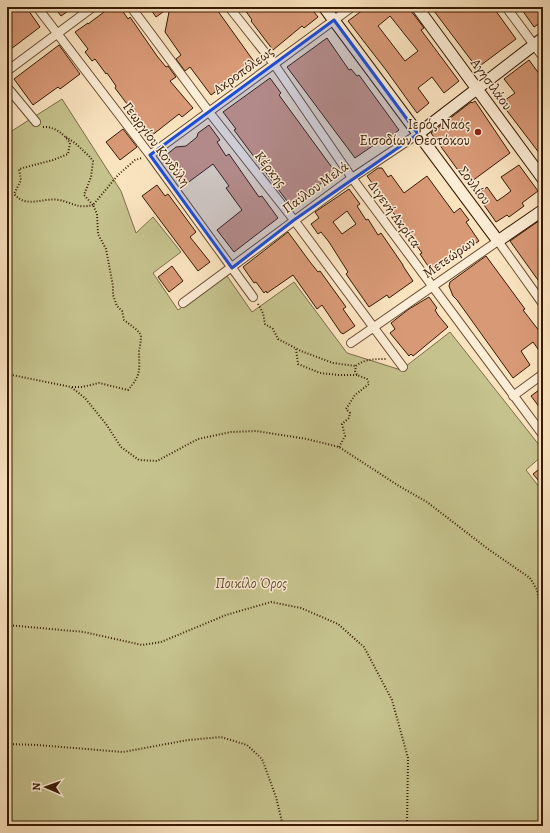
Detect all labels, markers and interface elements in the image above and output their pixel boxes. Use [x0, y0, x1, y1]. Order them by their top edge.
street label: Ακροπόλεως [208, 42, 277, 99]
street label: Αγησιλάου [466, 54, 517, 114]
street label: Γεωργίου Κονδύλη [118, 98, 195, 191]
place label: Ιερός Ναός Εισοδίων Θεοτόκου [359, 115, 470, 150]
marker: Ιερός Ναός Εισοδίων Θεοτόκου [473, 127, 483, 137]
street label: Κέρκης [250, 147, 291, 191]
street label: Παύλου Μελά [278, 157, 353, 218]
street label: Σουλίου [454, 162, 495, 209]
street label: Διγενή Ακρίτα [364, 177, 426, 252]
street label: Μετεώρων [419, 232, 480, 283]
park label: Ποικίλο Όρος [215, 574, 287, 593]
north arrow [26, 767, 66, 807]
text: N [29, 782, 44, 791]

